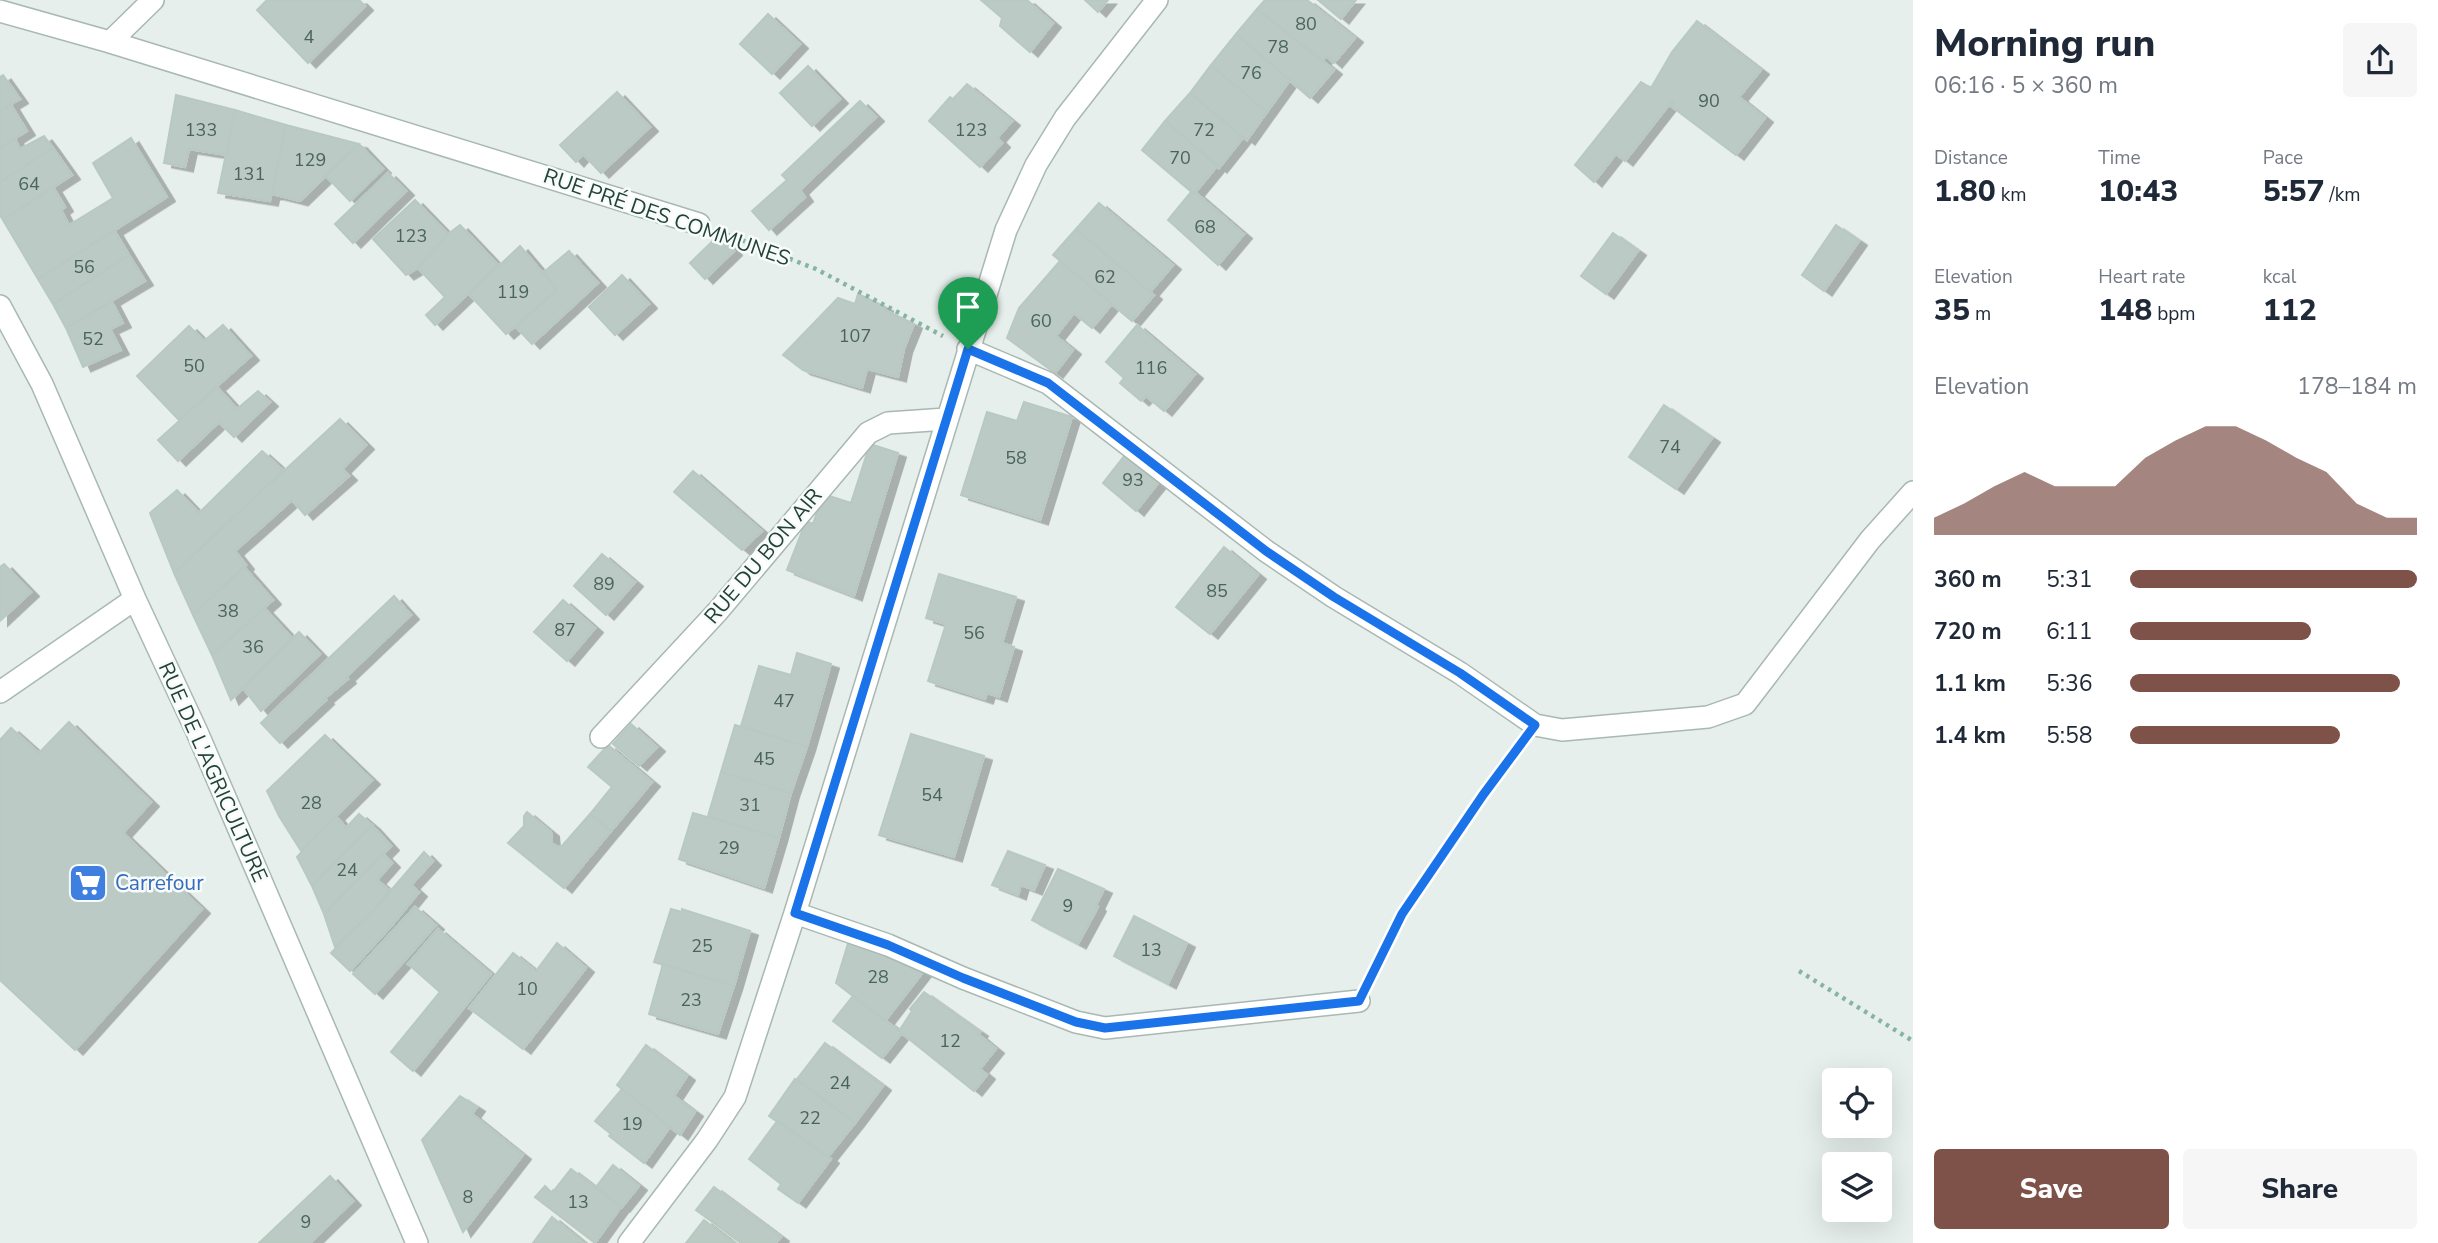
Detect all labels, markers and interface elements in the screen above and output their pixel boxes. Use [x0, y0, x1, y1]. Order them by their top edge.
house number: 80 [1295, 12, 1317, 36]
text: Morning run [1934, 18, 2155, 69]
button: share [2343, 23, 2417, 97]
house number: 4 [304, 25, 315, 49]
house number: 78 [1267, 35, 1289, 59]
house number: 76 [1240, 61, 1262, 85]
text: 06:16 · 5 × 360 m [1934, 70, 2118, 101]
house number: 90 [1698, 89, 1720, 113]
house number: 133 [185, 118, 217, 142]
house number: 123 [955, 118, 987, 142]
house number: 72 [1193, 118, 1215, 142]
text: Distance [1934, 145, 2008, 171]
text: Time [2098, 145, 2141, 171]
text: Pace [2263, 145, 2303, 171]
house number: 70 [1169, 146, 1191, 170]
house number: 129 [294, 148, 326, 172]
house number: 131 [233, 162, 265, 186]
street label: RUE PRÉ DES COMMUNES [540, 162, 794, 272]
text: 1.80 [1934, 171, 1996, 212]
text: 10:43 [2098, 171, 2178, 212]
text: 5:57 [2263, 171, 2324, 212]
house number: 64 [18, 172, 40, 196]
text: km [1996, 182, 2026, 208]
text: /km [2324, 182, 2360, 208]
house number: 68 [1194, 215, 1216, 239]
house number: 123 [395, 224, 427, 248]
house number: 56 [73, 255, 95, 279]
text: Elevation [1934, 264, 2013, 290]
text: Heart rate [2098, 264, 2185, 290]
text: kcal [2263, 264, 2296, 290]
house number: 62 [1094, 265, 1116, 289]
pin [938, 277, 998, 349]
house number: 119 [497, 280, 529, 304]
icon: arrive [949, 288, 987, 326]
text: 35 [1934, 290, 1970, 331]
text: 148 [2098, 290, 2152, 331]
text: 112 [2263, 290, 2317, 331]
text: m [1970, 301, 1991, 327]
text: bpm [2152, 301, 2196, 327]
house number: 60 [1030, 309, 1052, 333]
house number: 107 [839, 324, 871, 348]
house number: 52 [82, 327, 104, 351]
house number: 50 [183, 354, 205, 378]
house number: 116 [1135, 356, 1167, 380]
text: Elevation [1934, 371, 2029, 402]
text: 178–184 m [2297, 371, 2417, 402]
house number: 74 [1659, 435, 1681, 459]
house number: 58 [1005, 446, 1027, 470]
house number: 93 [1122, 468, 1144, 492]
street label: RUE DU BON AIR [698, 482, 828, 630]
text: 360 m [1934, 564, 2002, 595]
text: 5:31 [2046, 564, 2093, 595]
house number: 89 [593, 572, 615, 596]
house number: 85 [1206, 579, 1228, 603]
house number: 38 [217, 599, 239, 623]
text: 720 m [1934, 616, 2002, 647]
text: 6:11 [2046, 616, 2093, 647]
house number: 87 [554, 618, 576, 642]
house number: 56 [963, 621, 985, 645]
house number: 36 [242, 635, 264, 659]
street label: RUE DE L'AGRICULTURE [152, 657, 274, 887]
text: 1.1 km [1934, 668, 2006, 699]
text: 5:36 [2046, 668, 2093, 699]
house number: 47 [773, 689, 795, 713]
text: 1.4 km [1934, 720, 2006, 751]
text: 5:58 [2046, 720, 2093, 751]
house number: 45 [753, 747, 775, 771]
house number: 54 [921, 783, 943, 807]
house number: 28 [300, 791, 322, 815]
house number: 31 [739, 793, 761, 817]
house number: 29 [718, 836, 740, 860]
house number: 24 [336, 858, 358, 882]
supermarket icon: Carrefour [67, 862, 109, 904]
place label: Carrefour [115, 869, 204, 897]
house number: 9 [1063, 894, 1073, 918]
house number: 25 [691, 934, 713, 958]
house number: 13 [1140, 938, 1162, 962]
house number: 28 [867, 965, 889, 989]
house number: 10 [516, 977, 538, 1001]
house number: 23 [680, 988, 702, 1012]
house number: 12 [939, 1029, 961, 1053]
map controls [1822, 1068, 1892, 1222]
button: locate [1822, 1068, 1892, 1138]
house number: 24 [829, 1071, 851, 1095]
house number: 22 [799, 1106, 821, 1130]
house number: 19 [621, 1112, 643, 1136]
button: Save [1934, 1149, 2169, 1229]
button: Share [2183, 1149, 2417, 1229]
button: layers [1822, 1152, 1892, 1222]
house number: 8 [463, 1185, 473, 1209]
house number: 13 [567, 1190, 589, 1214]
house number: 9 [301, 1210, 311, 1234]

